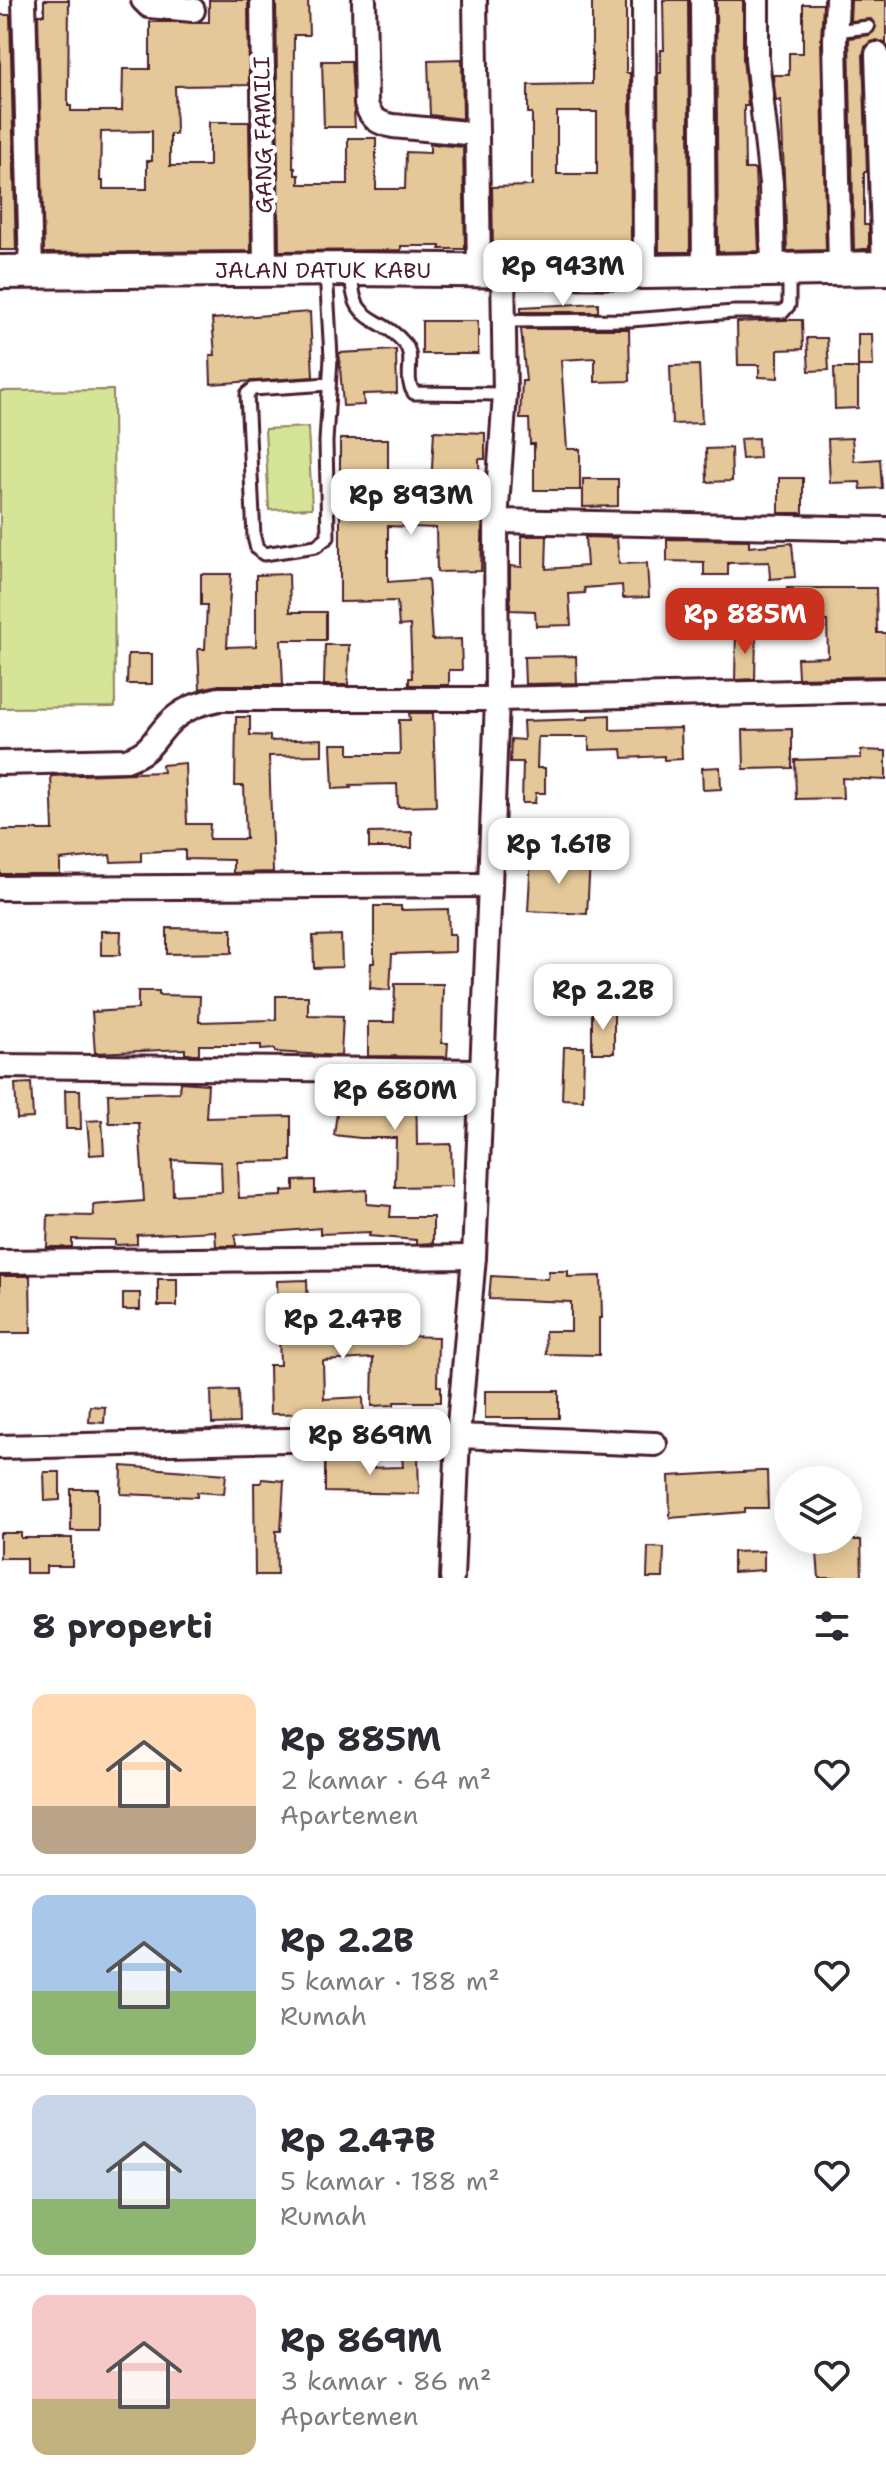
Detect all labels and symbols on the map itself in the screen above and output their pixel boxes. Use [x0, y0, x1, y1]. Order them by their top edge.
street label: GANG FAMILI [247, 56, 279, 214]
pin: Rp 943M [489, 240, 637, 308]
street label: JALAN DATUK KABU [215, 256, 431, 285]
pin: Rp 893M [337, 469, 485, 537]
pin: Rp 885M [671, 588, 819, 656]
pin: Rp 1.61B [476, 818, 642, 886]
pin: Rp 2.2B [529, 964, 677, 1032]
pin: Rp 680M [321, 1064, 469, 1132]
pin: Rp 2.47B [260, 1293, 426, 1361]
pin: Rp 869M [296, 1409, 444, 1477]

